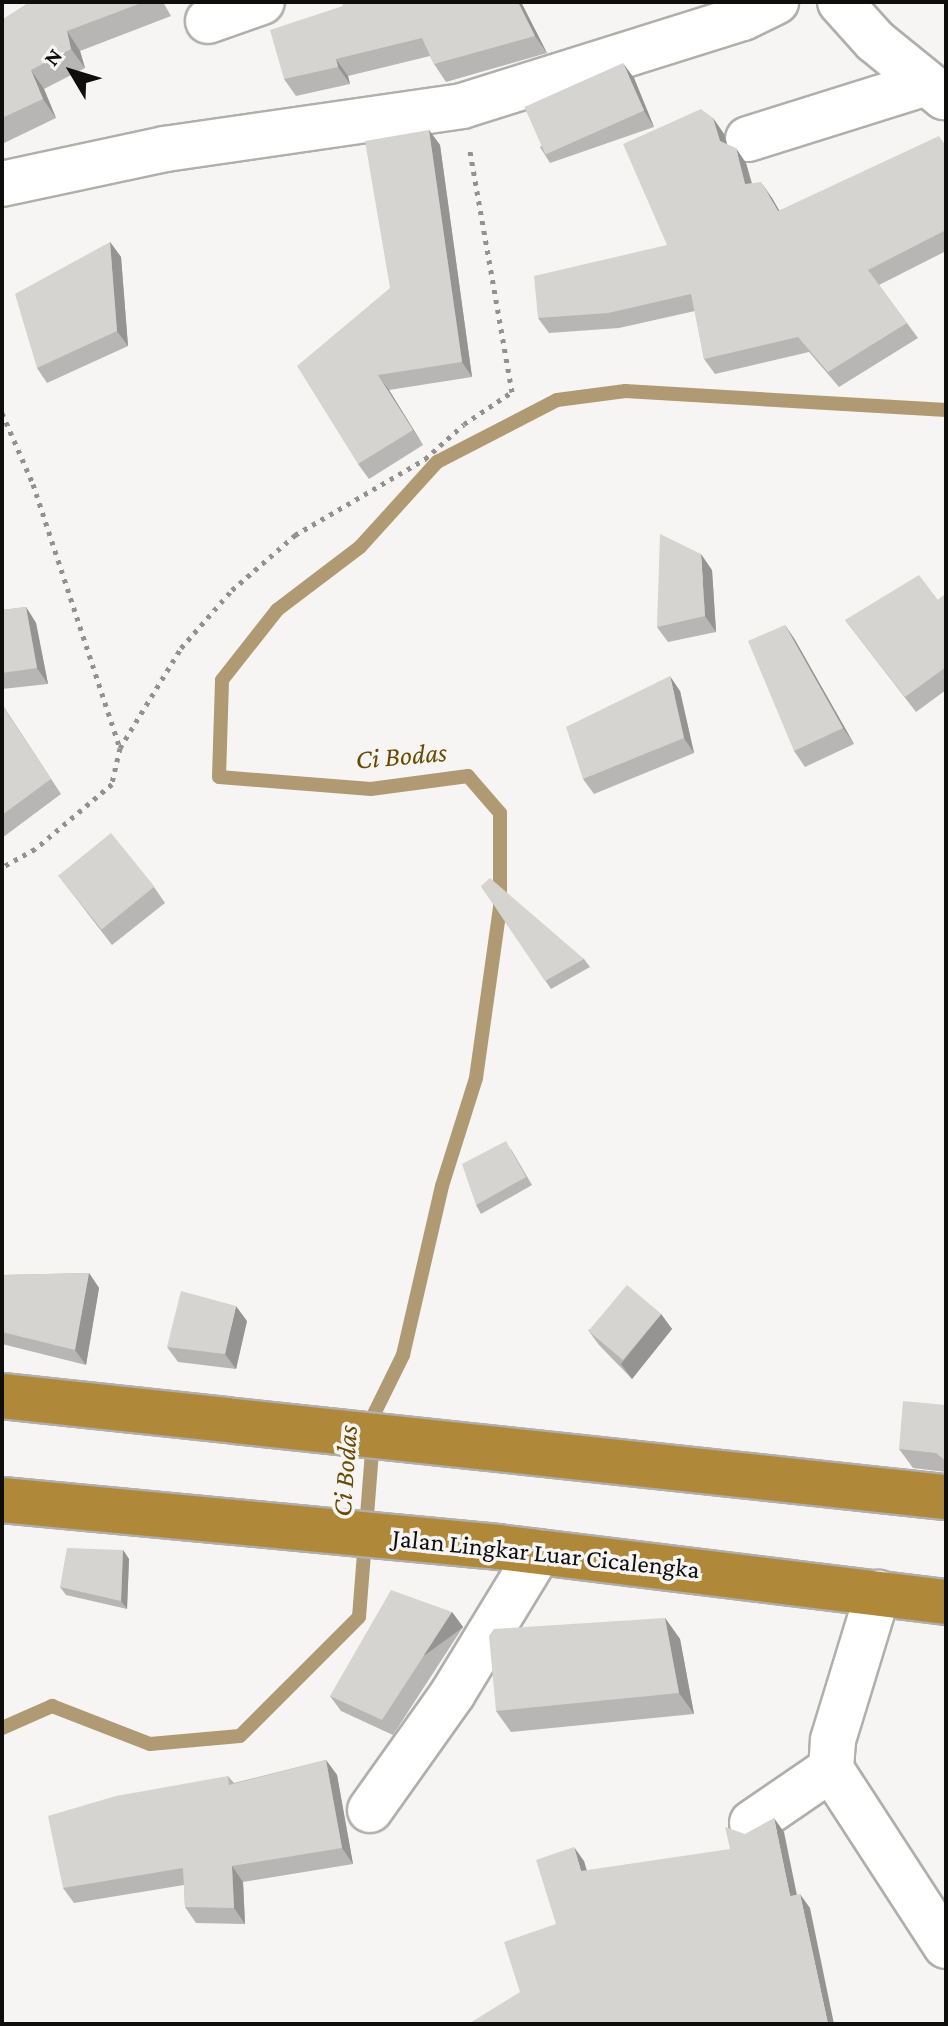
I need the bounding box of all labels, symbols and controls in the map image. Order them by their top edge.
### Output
north arrow [32,32,112,112]
text: N [38,43,67,71]
water label: Ci Bodas [354,735,448,777]
water label: Ci Bodas [325,1424,365,1518]
street label: Jalan Lingkar Luar Cicalengka [391,1522,701,1586]

